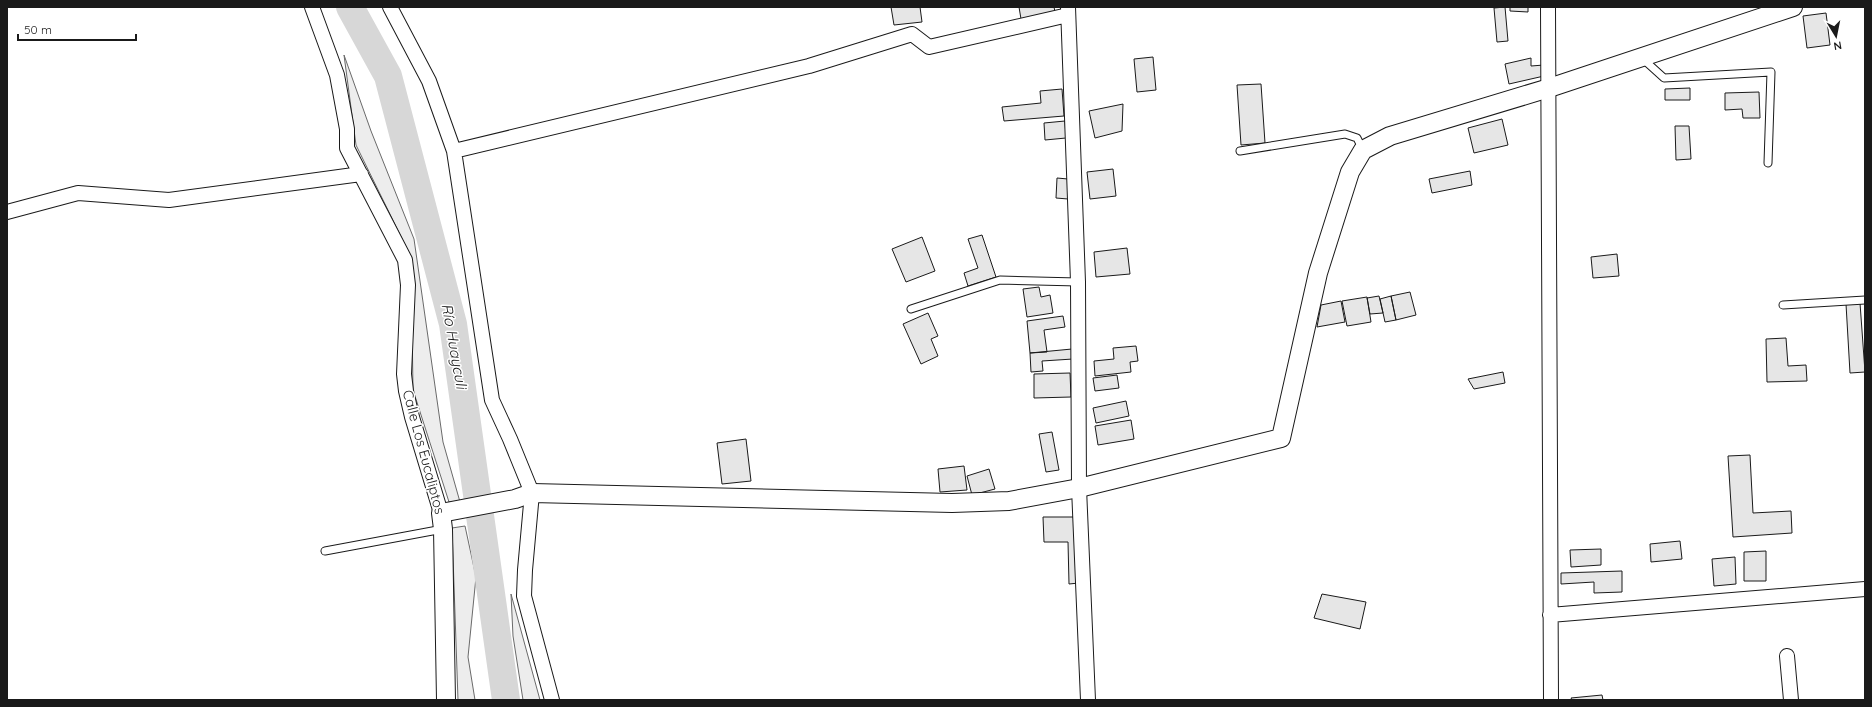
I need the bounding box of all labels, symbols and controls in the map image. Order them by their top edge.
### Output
scale bar [18,16,136,42]
north arrow [1816,16,1856,56]
text: 50 m [24,22,52,37]
text: N [1833,38,1843,53]
water label: Río Huayculi [438,302,472,392]
street label: Calle Los Eucaliptos [399,388,449,516]

